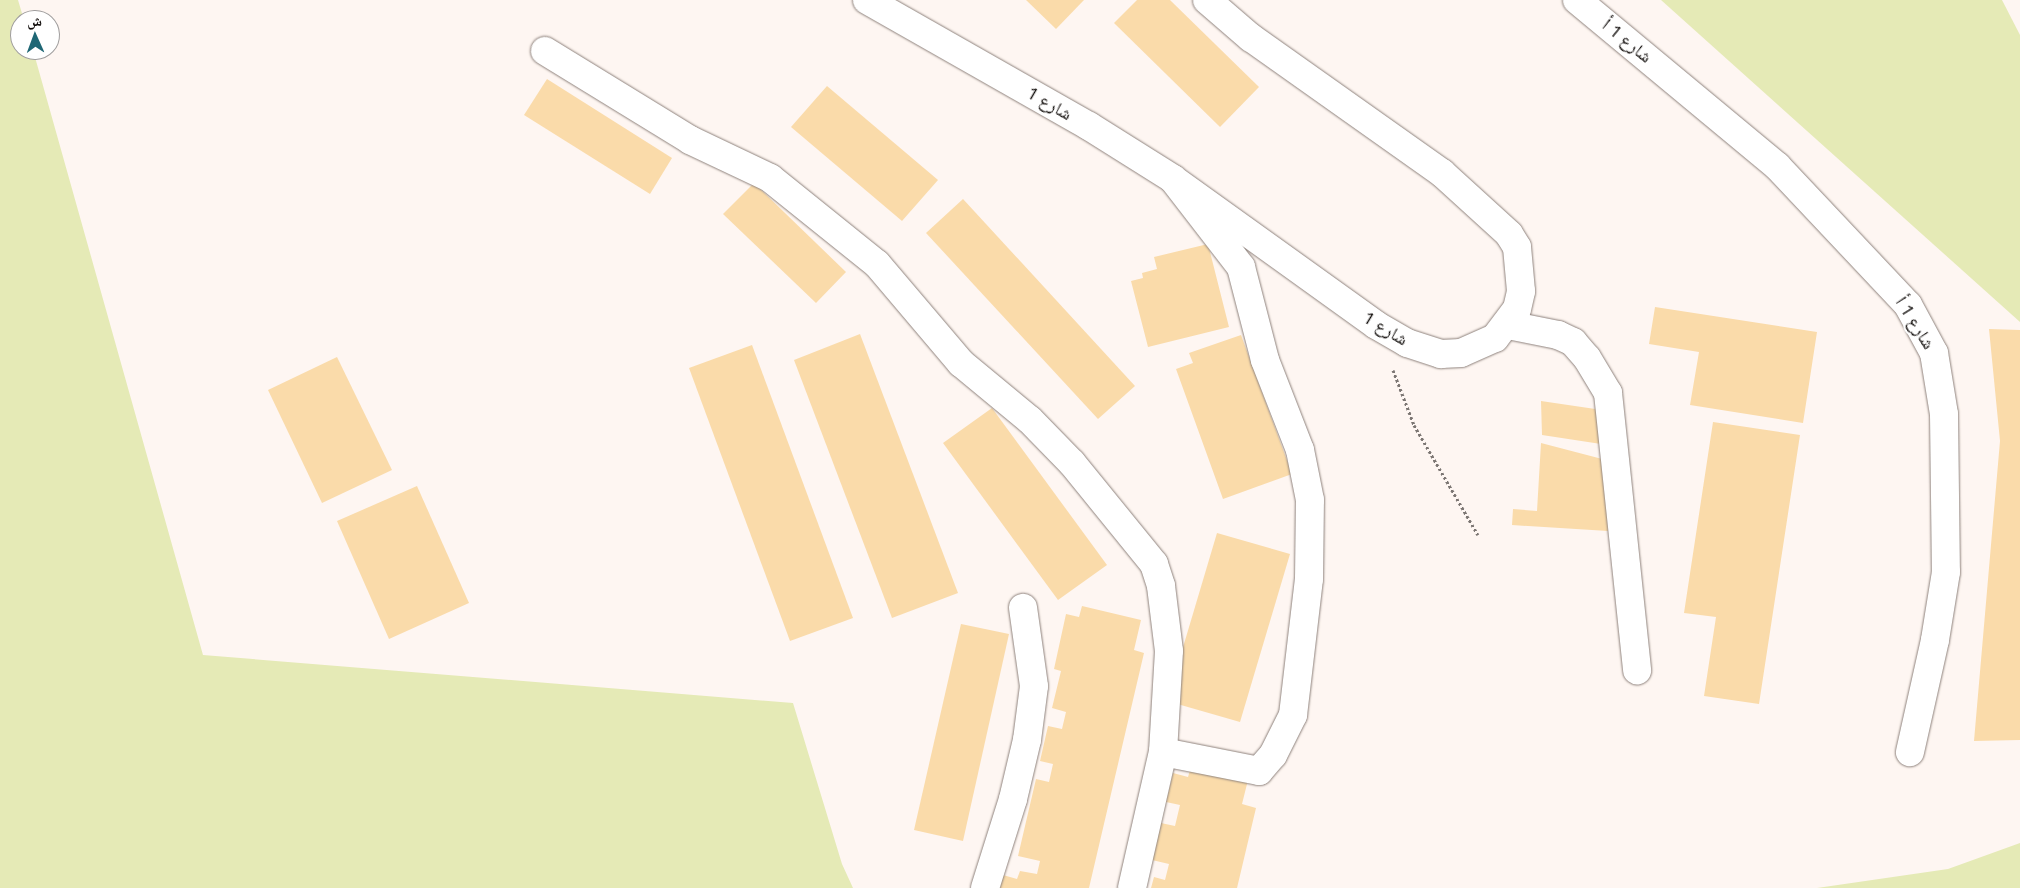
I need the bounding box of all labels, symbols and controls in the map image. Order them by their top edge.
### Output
north arrow [10,10,60,60]
text: ش [27,13,42,29]
street label: شارع 1 أ [1598,14,1656,68]
street label: شارع 1 [1024,83,1076,125]
street label: شارع 1 أ [1891,293,1939,353]
street label: شارع 1 [1360,308,1412,350]

